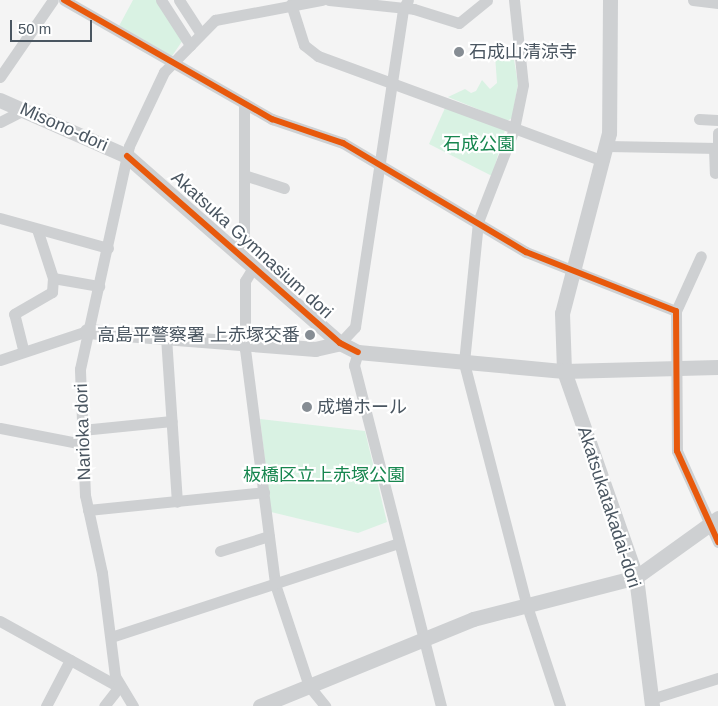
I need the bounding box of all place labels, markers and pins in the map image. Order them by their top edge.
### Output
place label: 石成山清涼寺 [469,41,577,63]
marker: 石成山清涼寺 [453,46,465,58]
place label: 高島平警察署 上赤塚交番 [97,324,300,346]
marker: 高島平警察署 上赤塚交番 [304,329,316,341]
place label: 成増ホール [317,396,407,418]
marker: 成増ホール [301,401,313,413]

